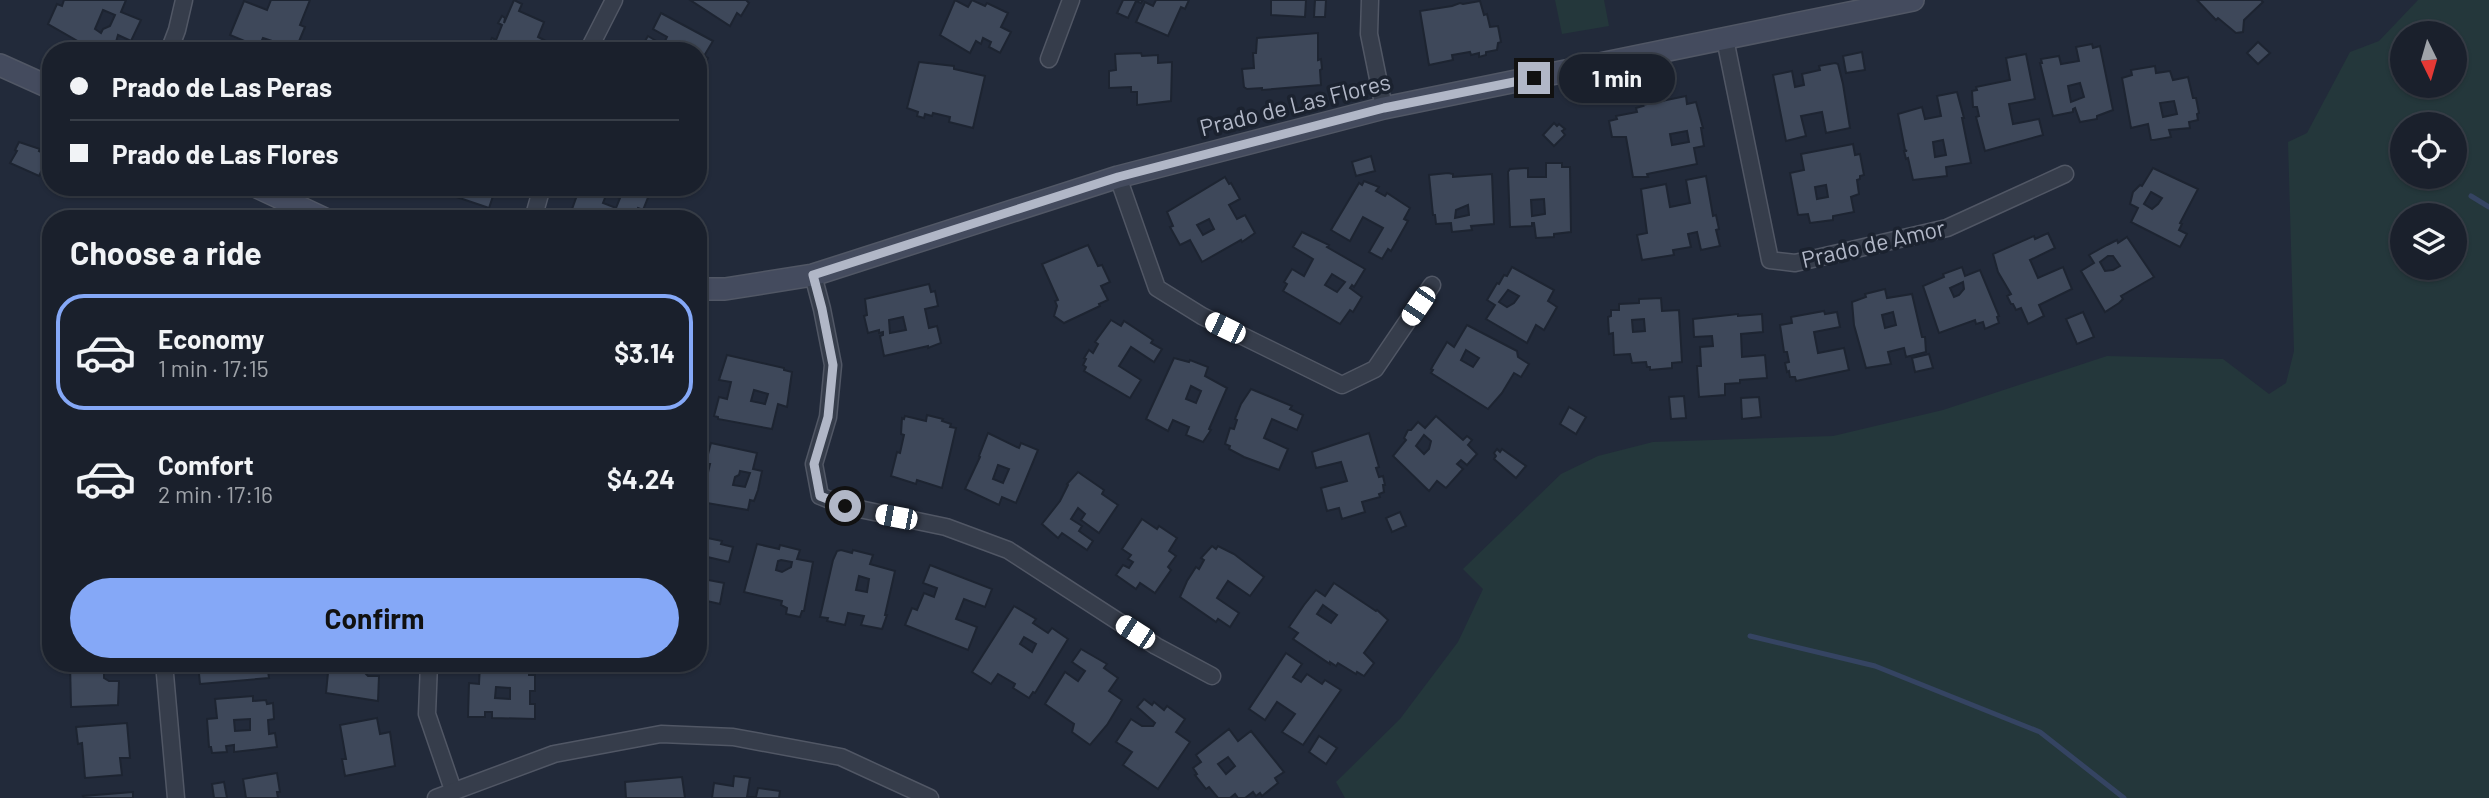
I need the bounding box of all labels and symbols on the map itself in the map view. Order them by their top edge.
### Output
north arrow [2390,21,2468,98]
callout: 1 min [1558,54,1674,102]
route end [1518,62,1550,94]
street label: Prado de Las Flores [1197,67,1393,141]
street label: Prado de Amor [1798,213,1948,273]
car [1398,283,1439,329]
car [1202,309,1249,347]
route start [829,490,861,522]
car [874,503,919,531]
car [1112,612,1159,652]

